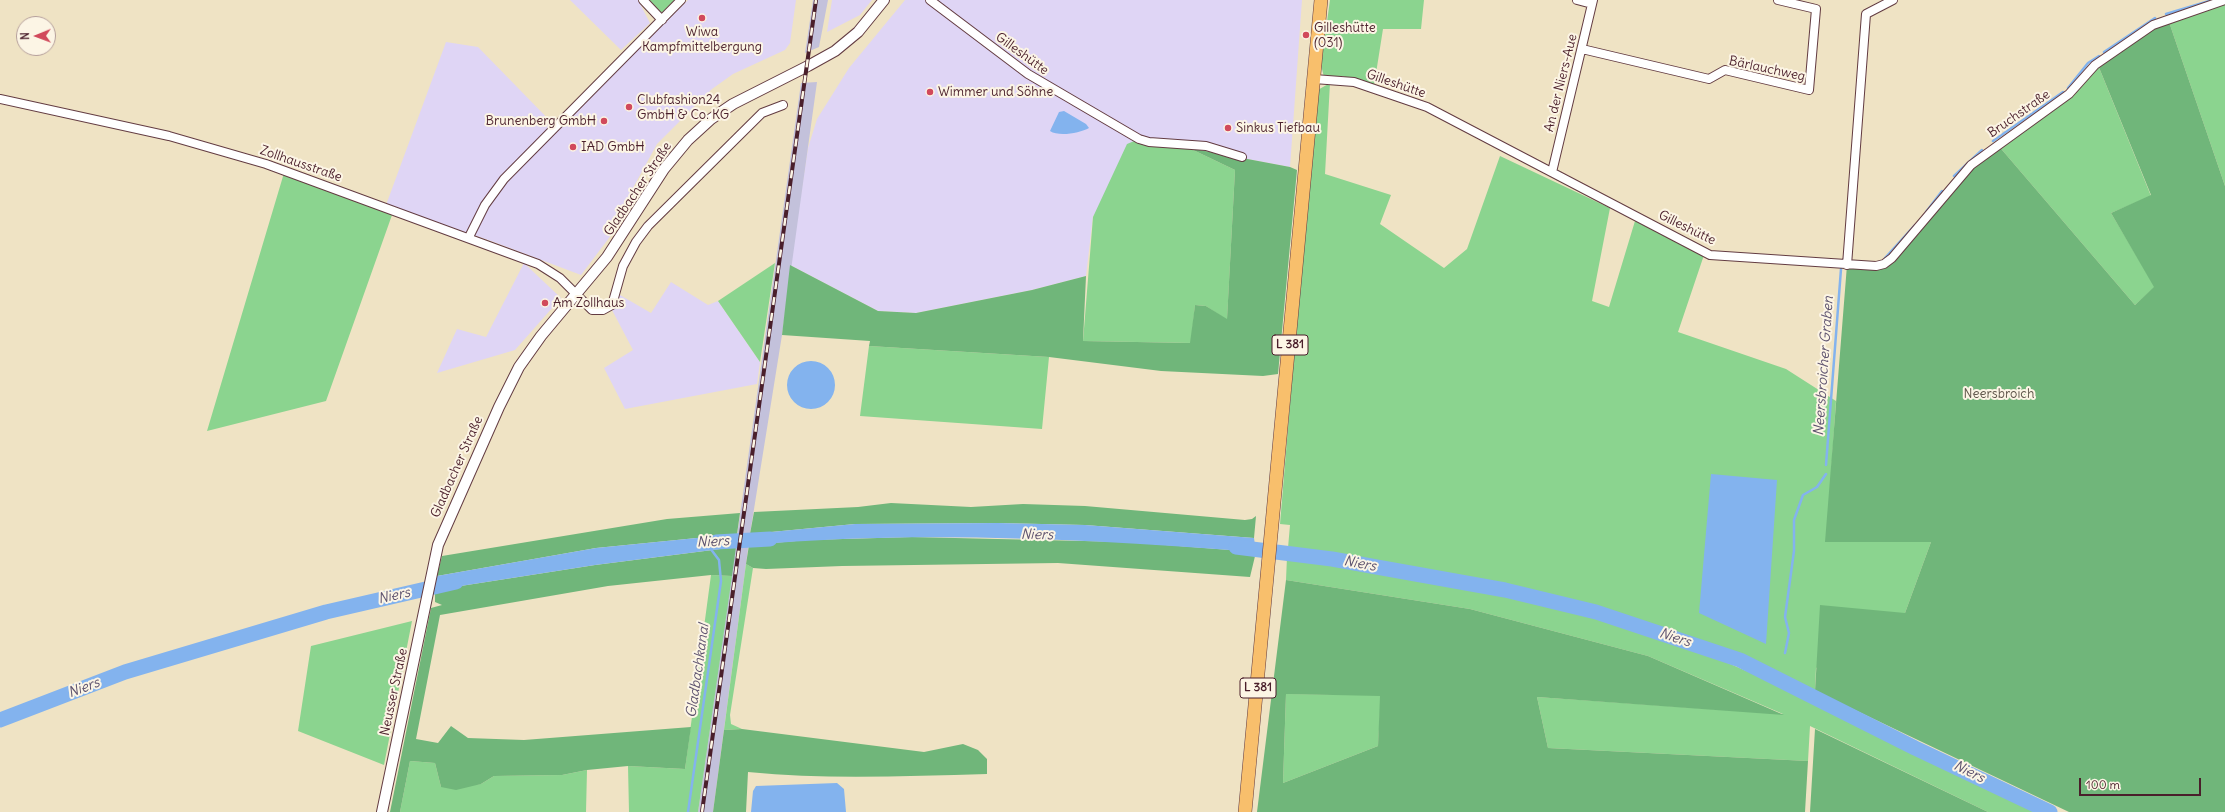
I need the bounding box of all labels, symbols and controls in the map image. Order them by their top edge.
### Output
marker: Wiwa Kampfmittelbergung [697,13,707,23]
north arrow [16,16,56,56]
place label: Gilleshütte (031) [1314,20,1376,51]
place label: Wiwa Kampfmittelbergung [642,24,762,55]
street label: Gilleshütte [992,30,1052,78]
marker: Gilleshütte (031) [1301,30,1311,40]
text: N [18,32,32,40]
street label: An der Niers-Aue [1541,32,1581,134]
street label: Bärlauchweg [1727,53,1807,85]
street label: Gilleshütte [1364,67,1428,101]
place label: Wimmer und Söhne [938,84,1053,100]
marker: Wimmer und Söhne [925,87,935,97]
street label: Bruchstraße [1985,87,2053,141]
place label: Clubfashion24 GmbH & Co. KG [637,92,729,123]
marker: Clubfashion24 GmbH & Co. KG [624,102,634,112]
place label: Brunenberg GmbH [486,113,596,129]
marker: Brunenberg GmbH [599,116,609,126]
place label: Sinkus Tiefbau [1236,120,1320,136]
marker: Sinkus Tiefbau [1223,123,1233,133]
place label: IAD GmbH [581,139,645,155]
street label: Gladbacher Straße [601,139,675,239]
marker: IAD GmbH [568,142,578,152]
street label: Zollhausstraße [258,143,344,185]
street label: Gilleshütte [1656,207,1718,249]
place label: Am Zollhaus [553,295,624,311]
water label: Neersbroicher Graben [1811,296,1837,436]
marker: Am Zollhaus [540,298,550,308]
road number: L 381 [1272,335,1308,355]
park label: Neersbroich [1964,386,2034,402]
street label: Gladbacher Straße [428,414,486,520]
water label: Niers [1021,526,1053,544]
water label: Niers [696,533,730,551]
water label: Niers [1343,553,1377,575]
water label: Niers [376,584,412,608]
water label: Gladbachkanal [683,623,713,719]
water label: Niers [1657,625,1693,651]
street label: Neusser Straße [377,647,411,737]
water label: Niers [66,674,102,702]
road number: L 381 [1240,678,1276,698]
water label: Niers [1951,757,1987,787]
scale bar [2081,770,2203,796]
text: 100 m [2086,777,2120,792]

